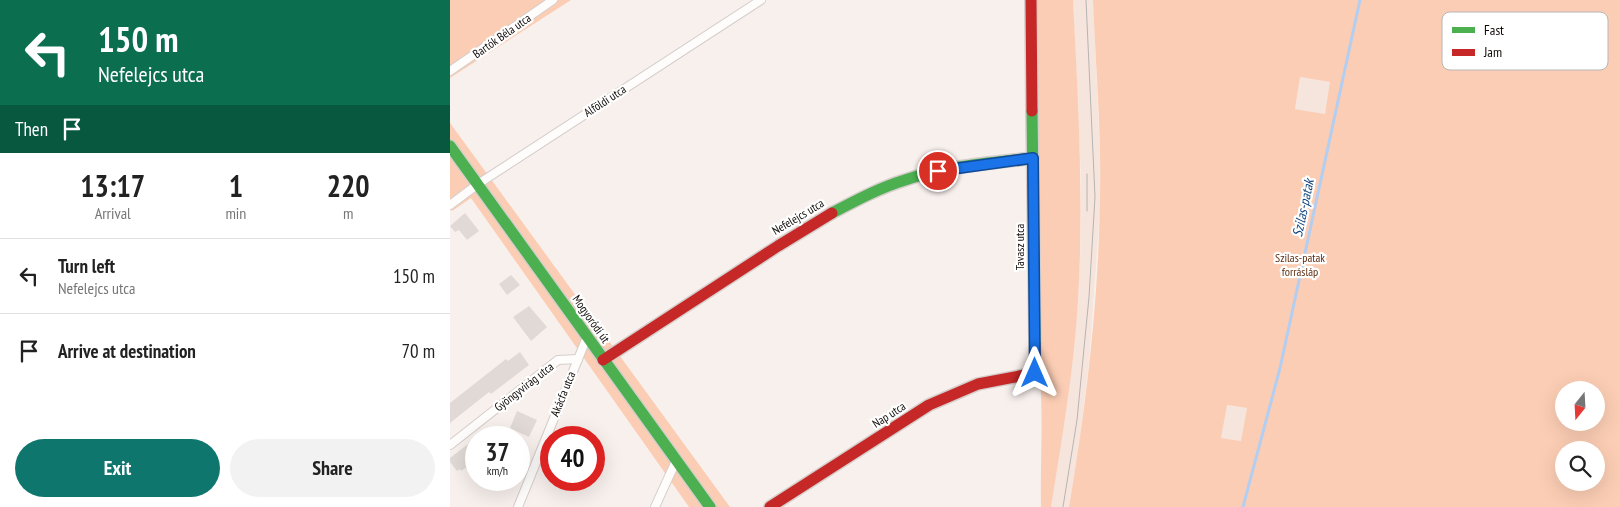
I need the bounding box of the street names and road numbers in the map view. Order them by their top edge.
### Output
street label: Bartók Béla utca [470,10,534,61]
street label: Alföldi utca [581,81,629,120]
street label: Nefelejcs utca [769,195,827,238]
street label: Tavasz utca [1012,223,1027,270]
street label: Mogyoródi út [569,292,614,346]
street label: Gyöngyvirág utca [491,359,557,414]
street label: Akácfa utca [547,369,578,419]
street label: Nap utca [869,398,908,431]

